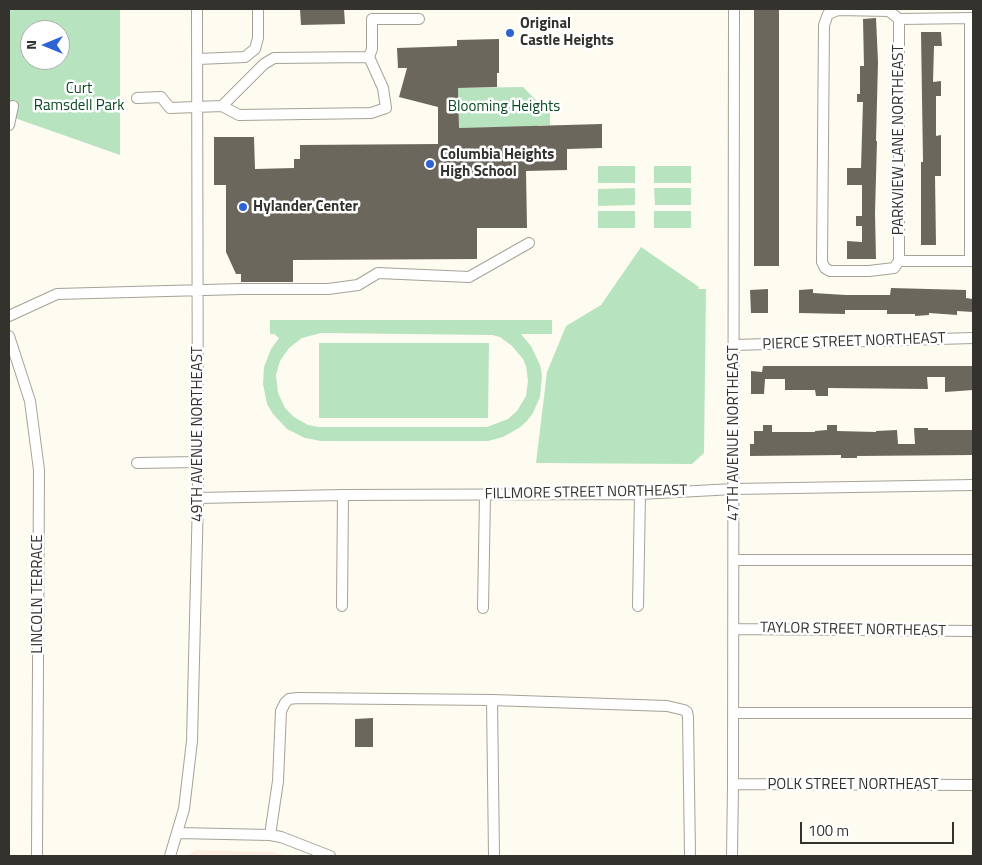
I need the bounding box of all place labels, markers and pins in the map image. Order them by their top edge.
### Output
place label: Original Castle Heights [520,15,614,50]
marker: Original Castle Heights [504,27,516,39]
place label: Columbia Heights High School [440,146,554,181]
marker: Columbia Heights High School [424,158,436,170]
place label: Hylander Center [253,198,358,216]
marker: Hylander Center [237,201,249,213]

